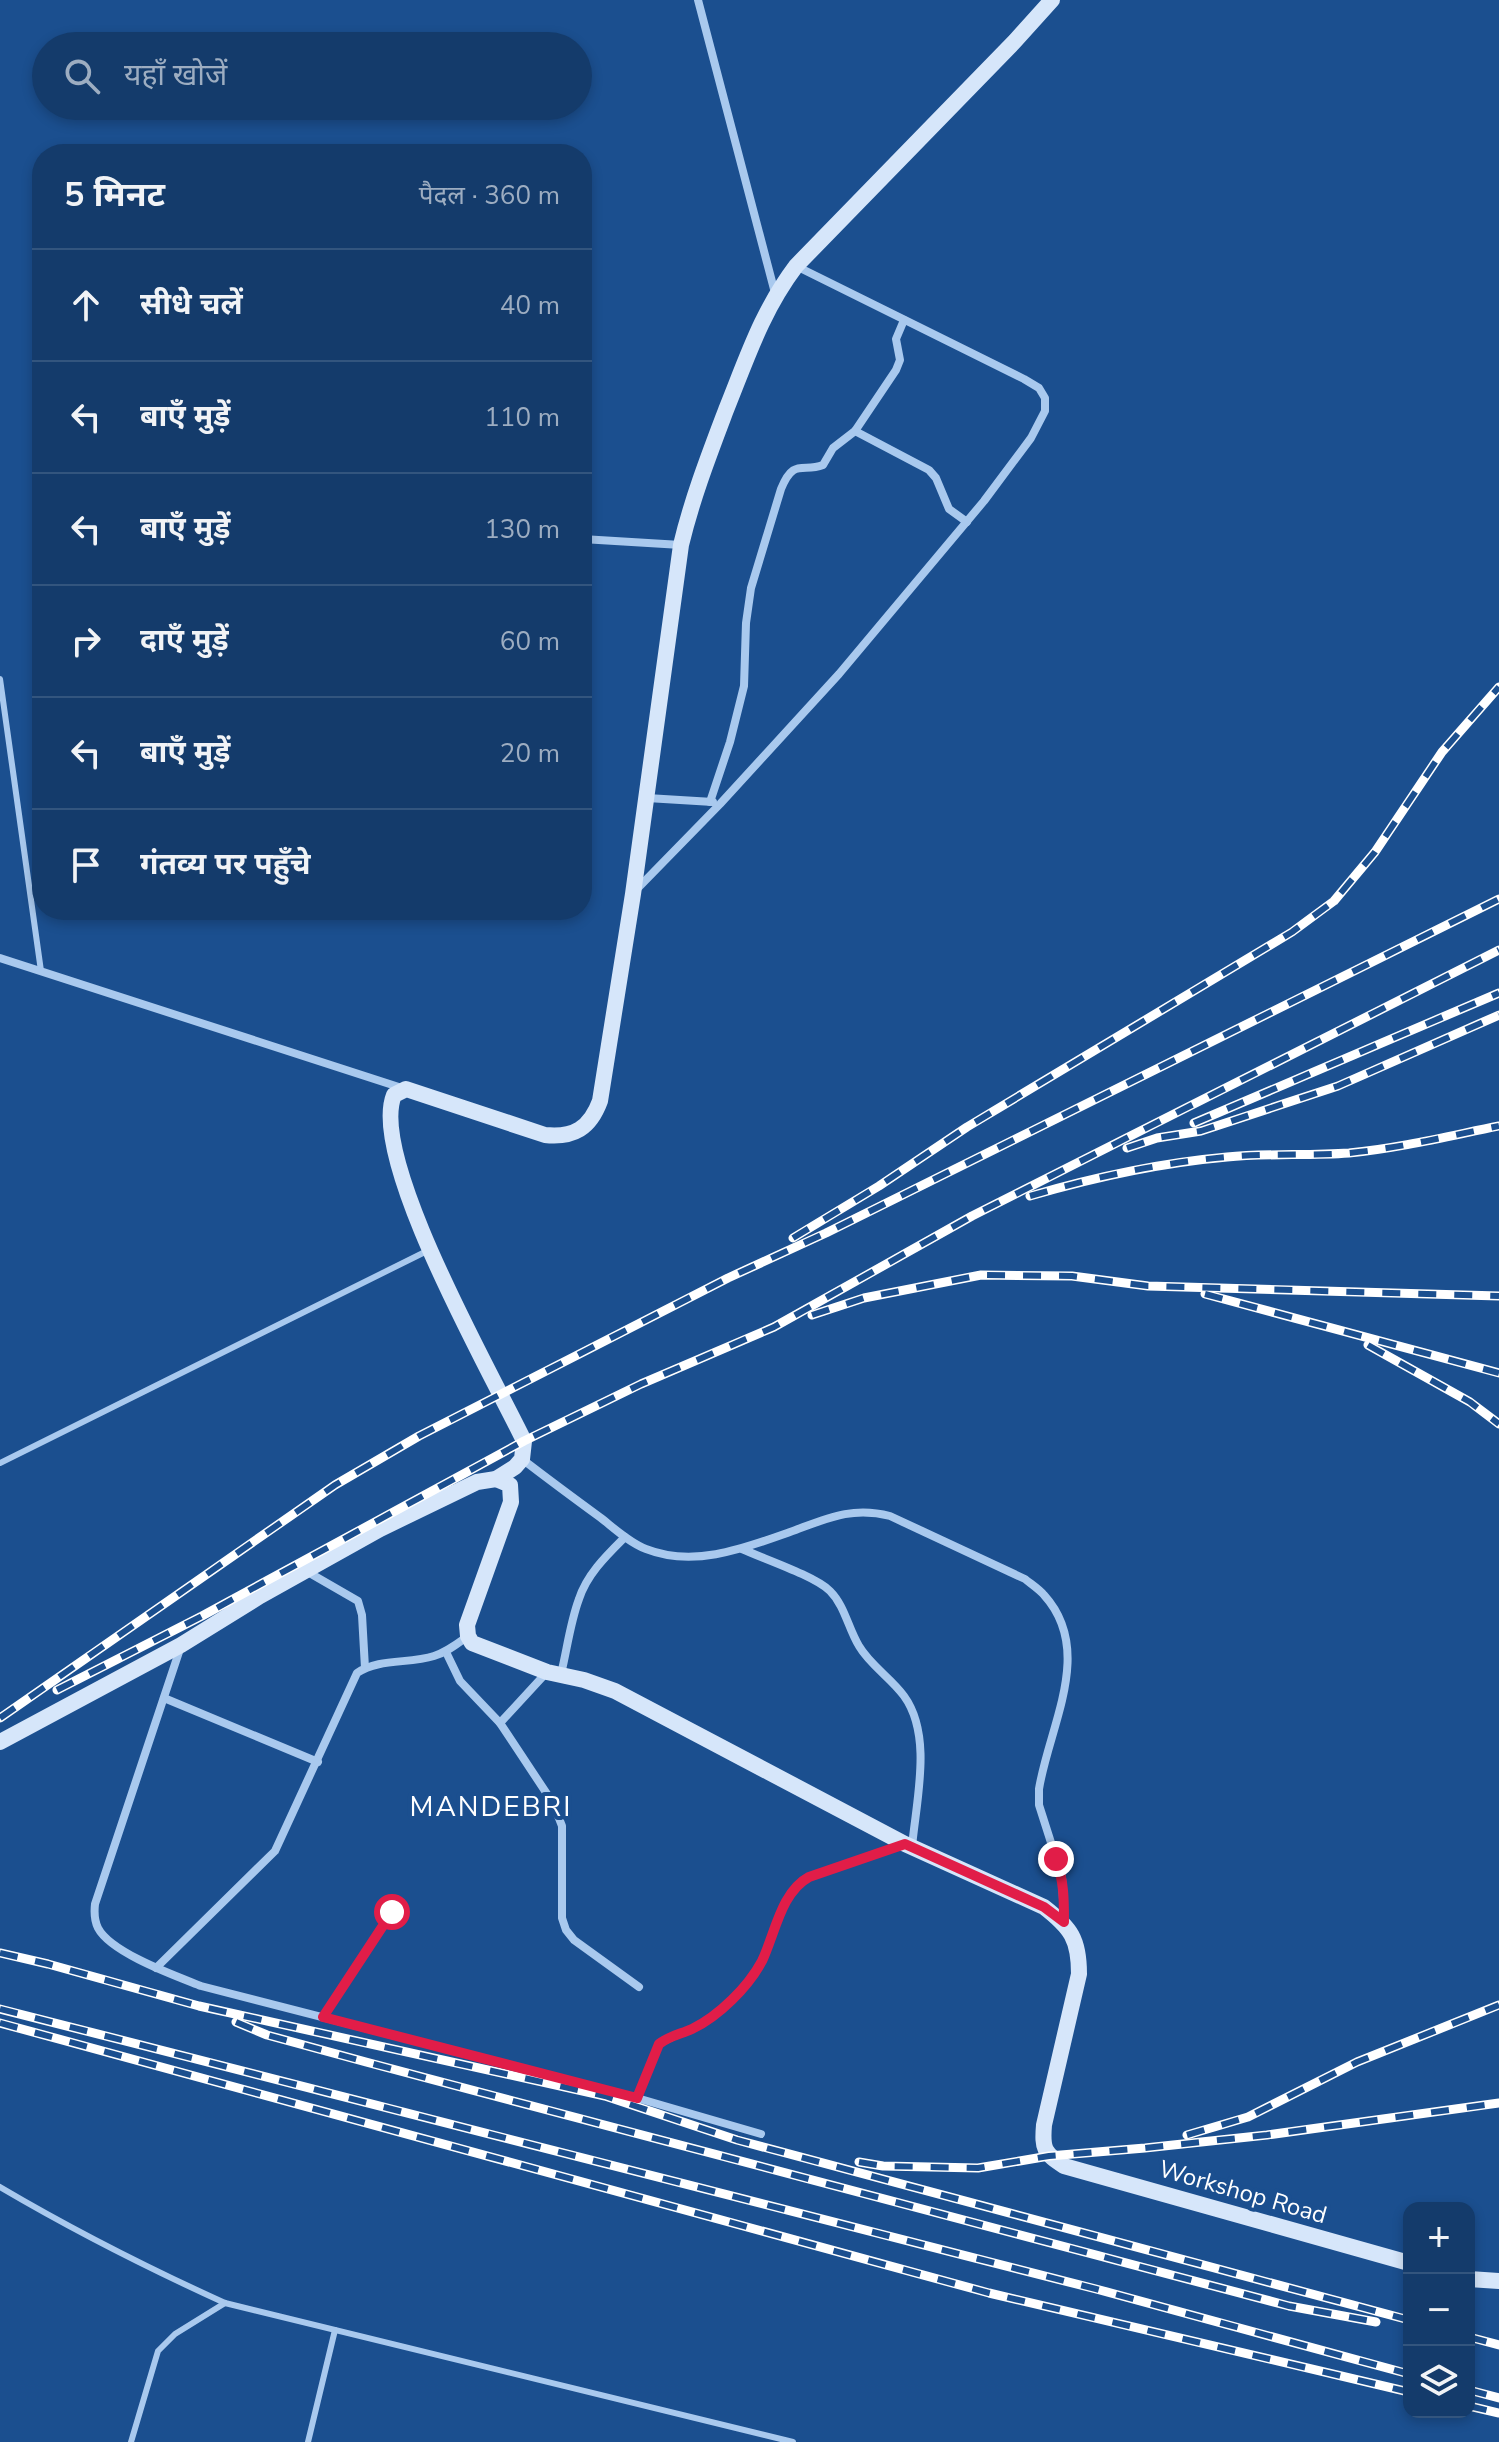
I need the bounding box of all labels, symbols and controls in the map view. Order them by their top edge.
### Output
search box [32,32,592,120]
icon: search [60,54,104,98]
text: यहाँ खोजें [124,55,227,96]
text: 5 मिनट [64,172,165,218]
text: पैदल · 360 m [419,178,560,213]
icon: ahead [64,283,108,327]
text: सीधे चलें [140,284,243,325]
text: 40 m [500,288,560,323]
icon: left [64,395,108,439]
text: बाएँ मुड़ें [140,396,230,437]
text: 110 m [484,400,560,435]
icon: left [64,507,108,551]
text: बाएँ मुड़ें [140,508,230,549]
text: 130 m [484,512,560,547]
icon: right [64,619,108,663]
text: दाएँ मुड़ें [140,620,229,661]
text: 60 m [500,624,560,659]
icon: left [64,731,108,775]
text: बाएँ मुड़ें [140,732,230,773]
text: 20 m [500,736,560,771]
icon: arrive [64,843,108,887]
text: गंतव्य पर पहुँचे [140,844,310,885]
district label: MANDEBRI [409,1788,573,1826]
route end [1038,1841,1074,1877]
route start [374,1894,410,1930]
street label: Workshop Road [1155,2153,1331,2231]
map controls [1403,2202,1475,2418]
button: + [1403,2202,1475,2274]
button: − [1403,2274,1475,2346]
button: layers [1403,2346,1475,2418]

